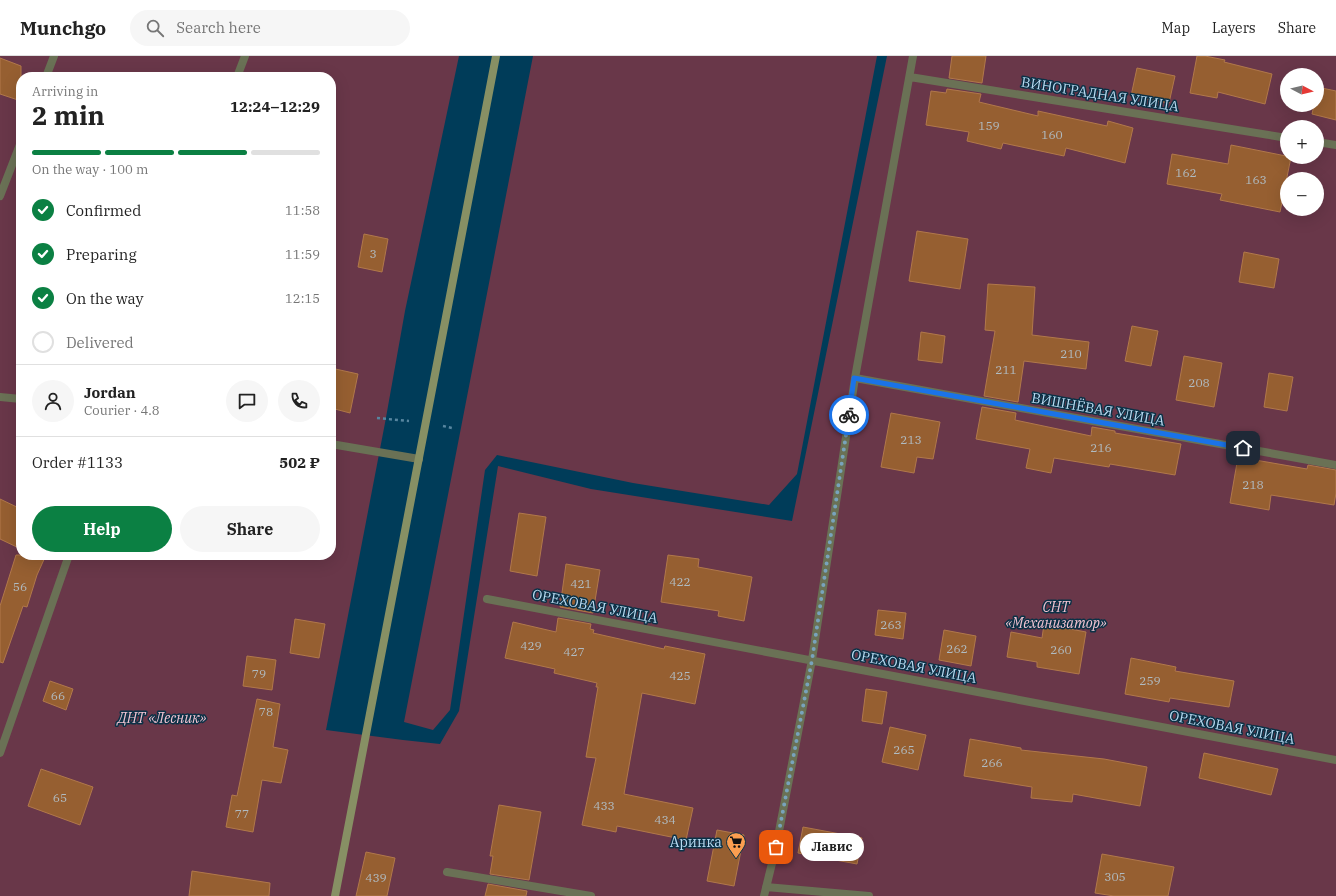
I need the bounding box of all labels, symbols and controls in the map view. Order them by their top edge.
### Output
search box [130,10,410,46]
text: Munchgo [20,16,106,40]
icon: search [144,17,166,39]
text: Search here [176,18,261,37]
text: Map [1162,19,1190,37]
text: Layers [1212,19,1256,37]
text: Share [1278,19,1316,37]
north arrow [1280,68,1324,112]
map controls [1280,68,1324,216]
street label: ВИНОГРАДНАЯ УЛИЦА [1020,73,1181,115]
text: Arriving in [32,83,98,100]
text: 12:24–12:29 [230,97,320,116]
text: 2 min [32,98,105,132]
house number: 159 [978,118,1000,133]
button: + [1280,120,1324,164]
house number: 160 [1041,127,1063,142]
text: On the way · 100 m [32,161,148,178]
house number: 162 [1175,165,1197,180]
house number: 163 [1245,172,1267,187]
button: − [1280,172,1324,216]
icon: check [32,199,54,221]
text: Confirmed [66,201,141,220]
text: 11:58 [285,202,320,219]
icon: check [32,243,54,265]
text: Preparing [66,245,137,264]
text: 11:59 [285,246,320,263]
house number: 3 [369,246,377,261]
icon: check [32,287,54,309]
text: On the way [66,289,144,308]
text: 12:15 [285,290,320,307]
text: Delivered [66,333,134,352]
house number: 210 [1060,346,1082,361]
house number: 211 [995,362,1017,377]
house number: 208 [1188,375,1210,390]
button: person [32,380,74,422]
button: chat [226,380,268,422]
button: phone [278,380,320,422]
text: Jordan [84,383,136,402]
street label: ВИШНЁВАЯ УЛИЦА [1030,388,1166,430]
courier [829,395,869,435]
text: Courier · 4.8 [84,402,160,419]
icon: bike [838,404,860,426]
pin [1226,431,1260,465]
house number: 213 [900,432,922,447]
icon: home [1232,437,1254,459]
house number: 216 [1090,440,1112,455]
text: Order #1133 [32,453,123,472]
text: 502 ₽ [279,453,320,472]
house number: 218 [1242,477,1264,492]
button: Help [32,506,172,552]
button: Share [180,506,320,552]
house number: 422 [669,574,691,589]
house number: 421 [570,576,592,591]
house number: 56 [13,579,27,594]
street label: ОРЕХОВАЯ УЛИЦА [531,585,660,627]
park label: СНТ «Механизатор» [1005,598,1107,632]
house number: 263 [880,617,902,632]
house number: 429 [520,638,542,653]
house number: 262 [946,641,968,656]
house number: 260 [1050,642,1072,657]
house number: 427 [563,644,585,659]
street label: ОРЕХОВАЯ УЛИЦА [850,645,979,687]
house number: 79 [252,666,266,681]
house number: 425 [669,668,691,683]
house number: 259 [1139,673,1161,688]
house number: 66 [51,688,65,703]
house number: 78 [259,704,273,719]
street label: ОРЕХОВАЯ УЛИЦА [1168,706,1297,748]
park label: ДНТ «Лесник» [115,709,207,727]
house number: 265 [893,742,915,757]
house number: 266 [981,755,1003,770]
house number: 65 [53,790,67,805]
house number: 433 [593,798,615,813]
house number: 77 [235,806,249,821]
house number: 434 [654,812,676,827]
pin [759,830,793,864]
supermarket icon: Аринка [725,831,747,859]
place label: Аринка [670,833,722,851]
callout: Лавис [800,833,864,861]
icon: bag [765,836,787,858]
text: Лавис [811,838,853,855]
house number: 305 [1104,869,1126,884]
house number: 439 [365,870,387,885]

